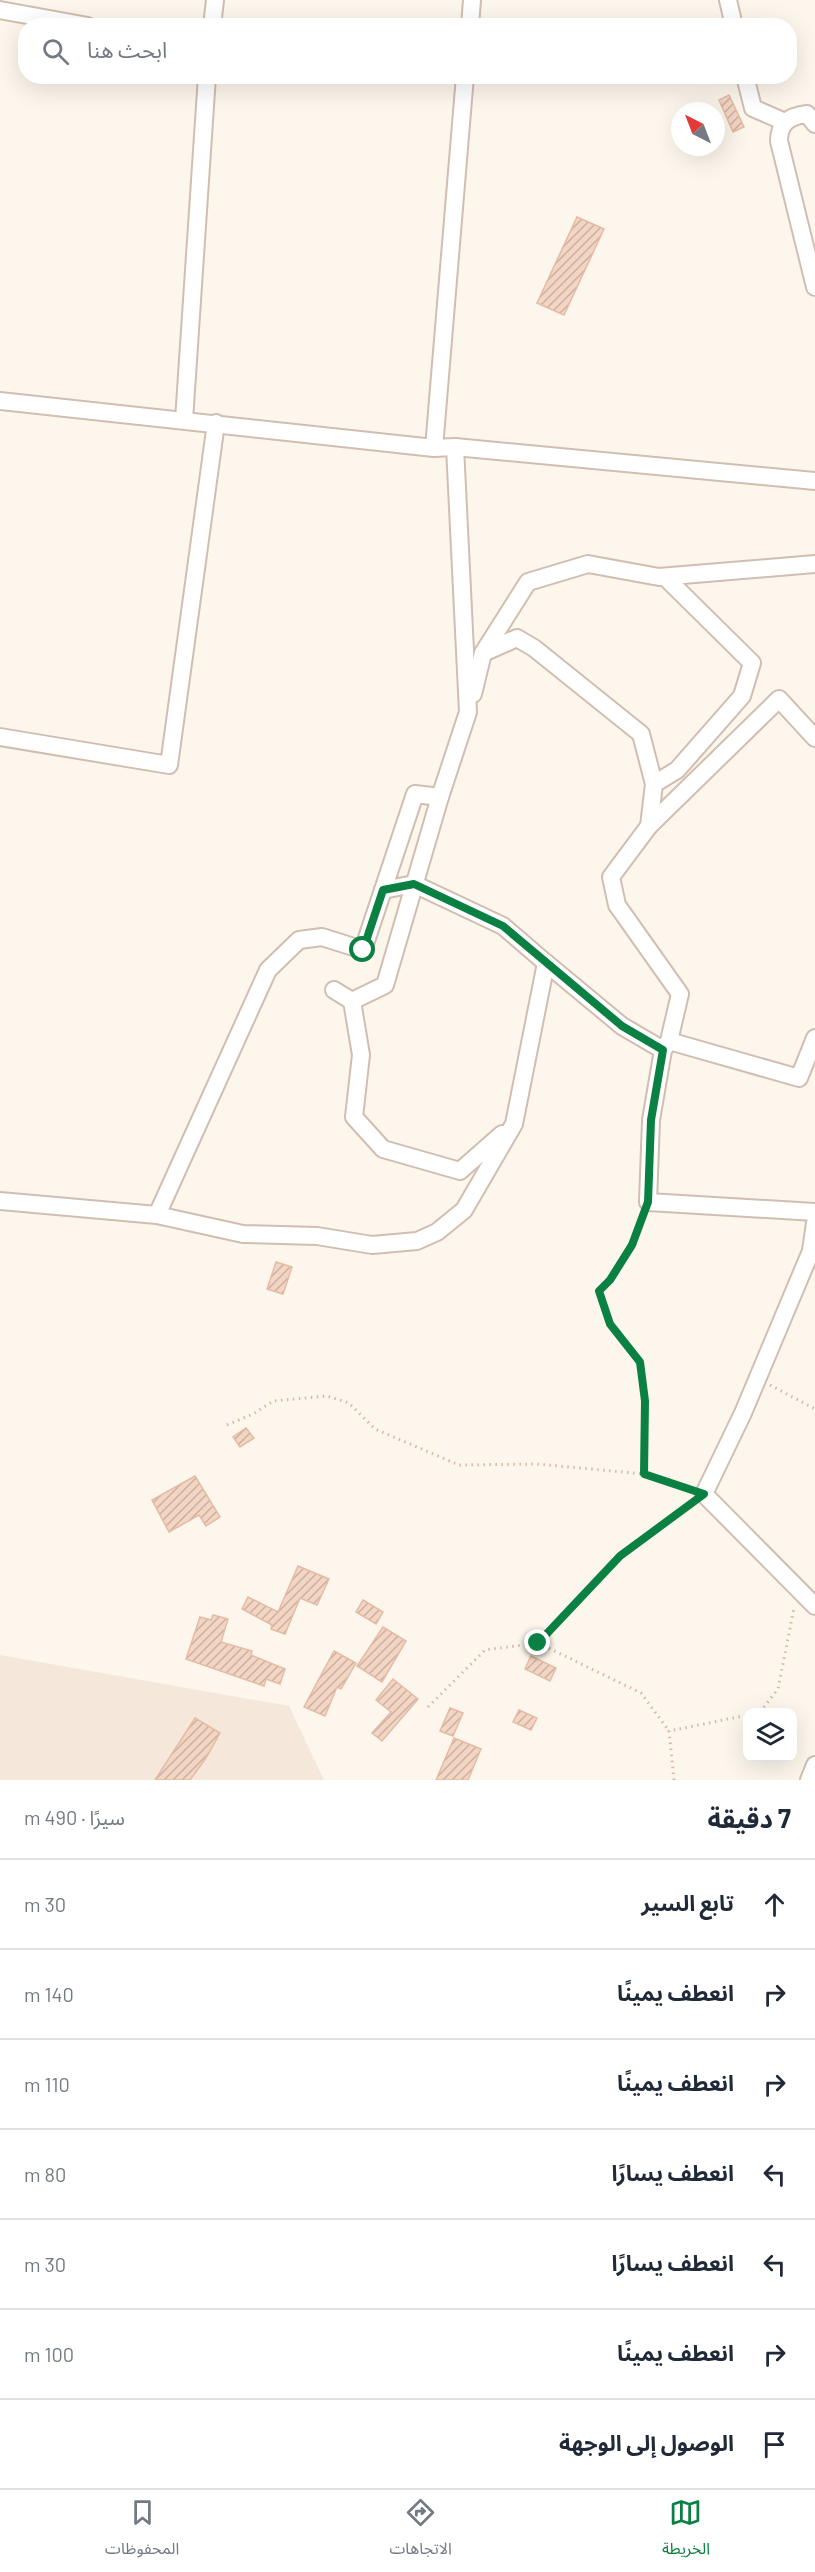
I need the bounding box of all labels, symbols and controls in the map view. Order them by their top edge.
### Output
search box [18,18,797,84]
icon: search [39,35,72,68]
text: ابحث هنا [87,36,167,62]
north arrow [671,102,725,156]
route start [349,936,375,962]
route end [524,1629,550,1655]
map controls [743,1708,797,1762]
button: layers [743,1708,797,1762]
text: 7 دقيقة [707,1802,791,1833]
text: سيرًا · 490 m [24,1805,125,1829]
icon: ahead [758,1888,791,1921]
text: تابع السير [641,1889,734,1915]
text: 30 m [24,1892,66,1916]
icon: right [758,1978,791,2011]
text: انعطف يمينًا [617,1979,734,2005]
text: 140 m [24,1982,74,2006]
icon: right [758,2068,791,2101]
text: انعطف يمينًا [617,2069,734,2095]
text: 110 m [24,2072,70,2096]
icon: left [758,2158,791,2191]
text: انعطف يسارًا [611,2159,734,2185]
text: 80 m [24,2162,66,2186]
icon: left [758,2248,791,2281]
text: انعطف يسارًا [611,2249,734,2275]
text: 30 m [24,2252,66,2276]
icon: right [758,2338,791,2371]
text: انعطف يمينًا [617,2339,734,2365]
text: 100 m [24,2342,74,2366]
icon: arrive [758,2428,791,2461]
text: الوصول إلى الوجهة [559,2429,734,2455]
tab: المحفوظات [105,2496,179,2566]
tab: الاتجاهات [389,2496,452,2566]
tab: الخريطة [662,2496,710,2566]

